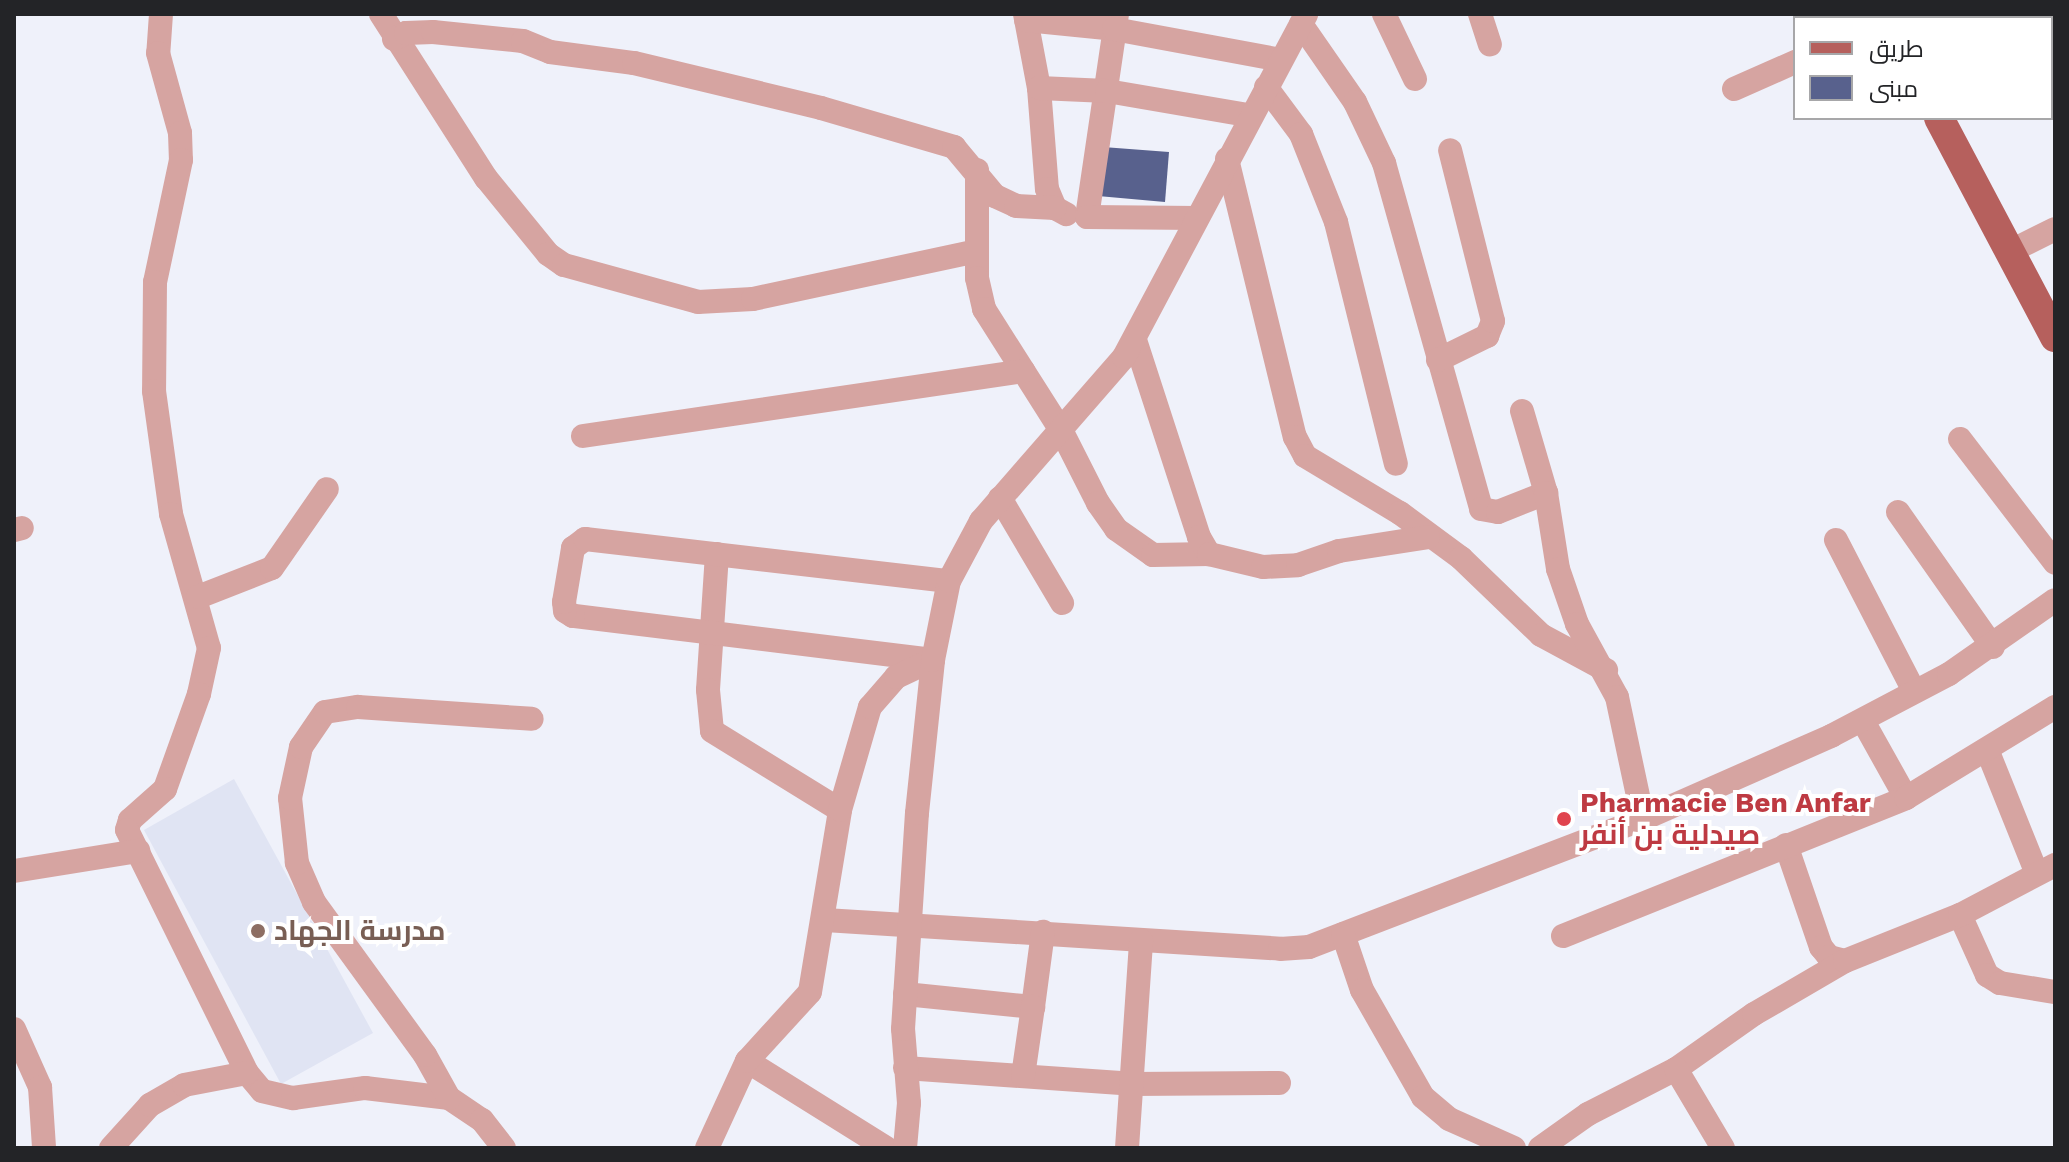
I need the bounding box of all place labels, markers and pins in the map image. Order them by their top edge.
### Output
place label: Pharmacie Ben Anfar صيدلية بن أنفر [1580,786,1872,852]
marker: Pharmacie Ben Anfar صيدلية بن أنفر [1555,810,1573,828]
place label: مدرسة الجهاد [274,914,445,948]
marker: مدرسة الجهاد [249,922,267,940]

